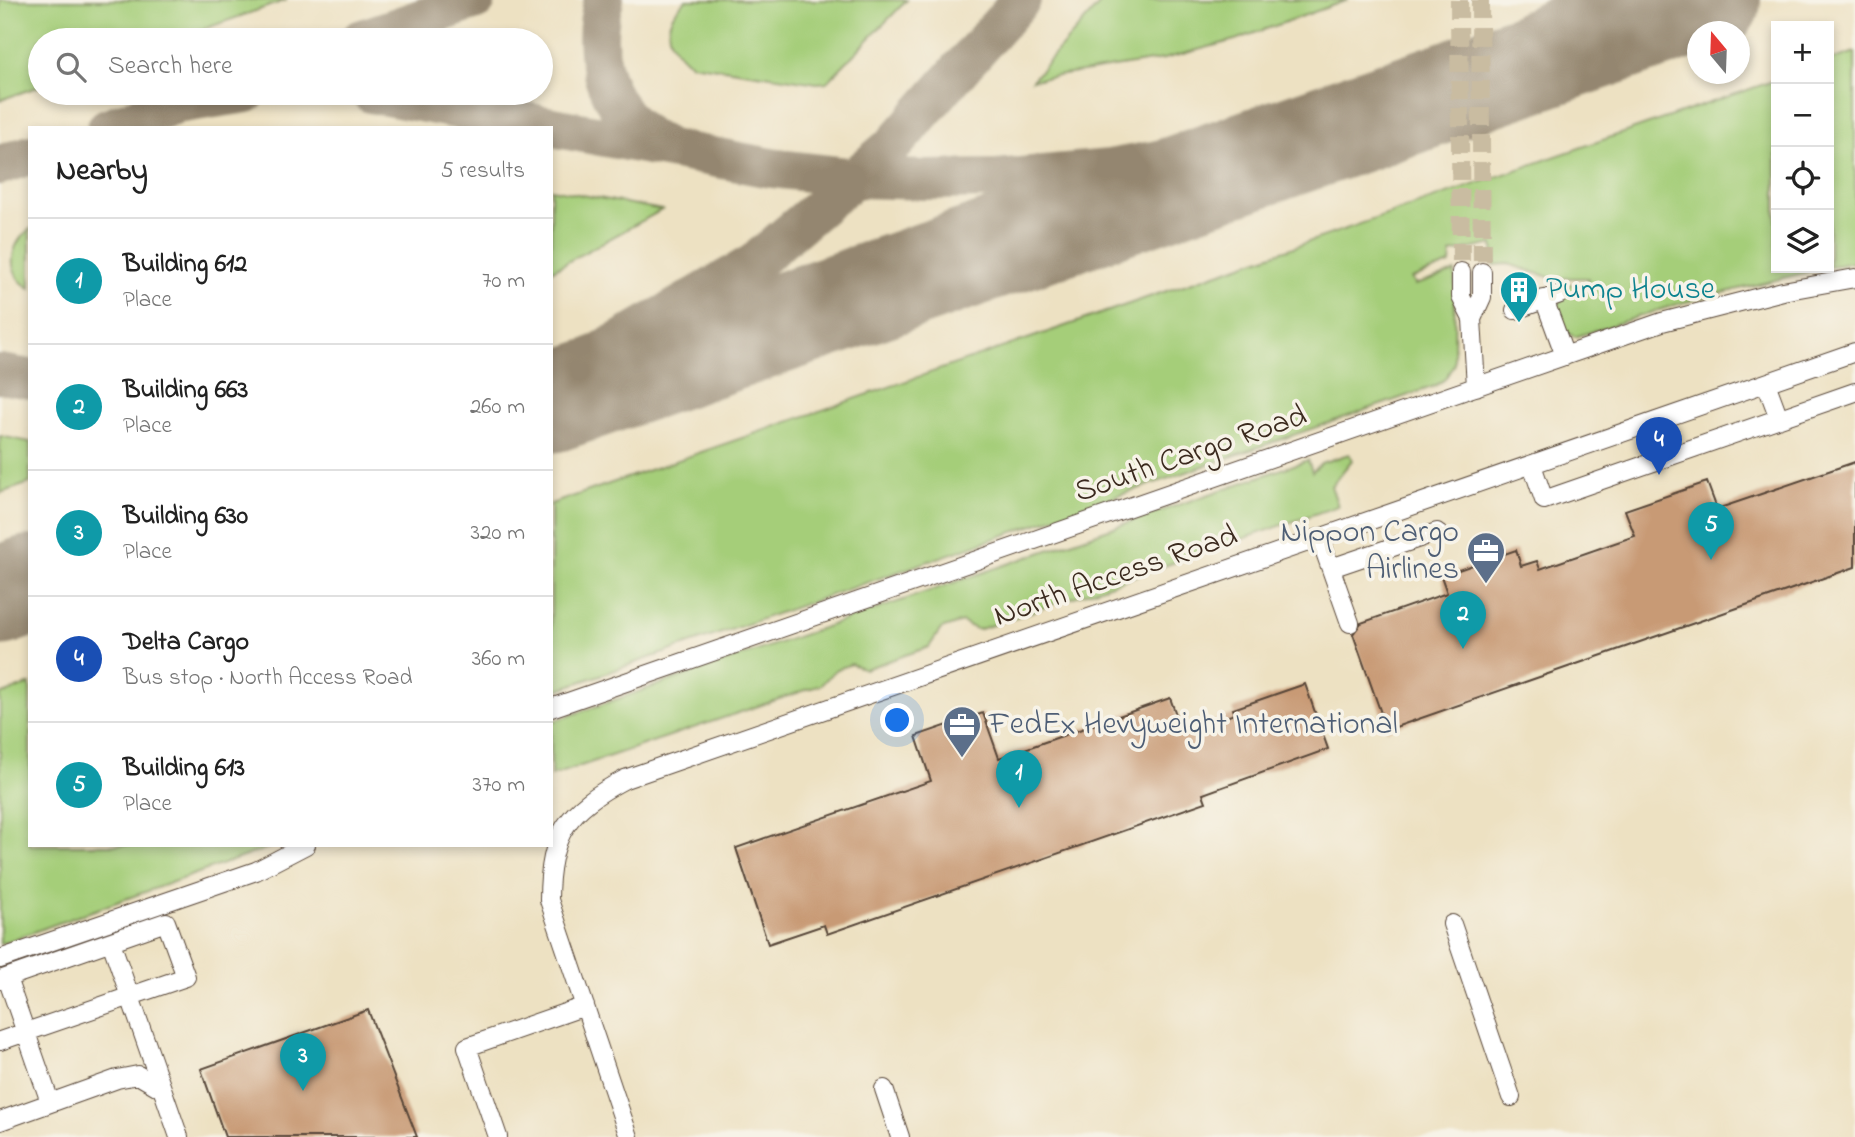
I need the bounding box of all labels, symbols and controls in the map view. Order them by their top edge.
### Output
north arrow [1687,21,1750,84]
map controls [1771,21,1834,273]
button: + [1771,21,1834,84]
search box [28,28,553,105]
icon: search [52,48,90,86]
text: Search here [108,48,233,86]
button: − [1771,84,1834,147]
button: locate [1771,147,1834,210]
text: Nearby [56,150,148,194]
text: 5 results [441,155,525,188]
button: layers [1771,210,1834,273]
text: Building 612 [123,246,247,284]
text: 1 [75,265,83,298]
text: 70 m [482,265,525,298]
place label: Pump House [1546,267,1716,314]
building icon: Pump House [1498,269,1540,324]
text: Place [123,284,172,317]
text: Building 663 [123,372,248,410]
text: 2 [73,391,85,424]
text: 260 m [470,391,525,424]
street label: South Cargo Road [1069,393,1313,517]
text: Place [123,410,172,443]
pin: 4 [1636,417,1682,475]
text: Building 630 [123,498,248,536]
pin: 5 [1688,502,1734,560]
place label: Nippon Cargo Airlines [1281,510,1459,594]
street label: North Access Road [988,513,1244,641]
text: 3 [74,517,84,550]
text: 320 m [471,517,525,550]
office icon: Nippon Cargo Airlines [1465,530,1507,585]
text: Place [123,536,172,569]
pin: 2 [1440,591,1486,649]
text: Delta Cargo [123,624,249,662]
text: 4 [74,643,84,676]
text: 360 m [472,643,525,676]
text: Bus stop · North Access Road [123,662,412,695]
place label: FedEx Hevyweight International [988,702,1398,749]
your location [880,703,914,737]
office icon: FedEx Hevyweight International [941,704,983,759]
text: Building 613 [123,750,245,788]
pin: 1 [996,750,1042,808]
text: 5 [72,769,86,802]
text: 370 m [472,769,525,802]
text: Place [123,788,172,821]
pin: 3 [280,1033,326,1091]

